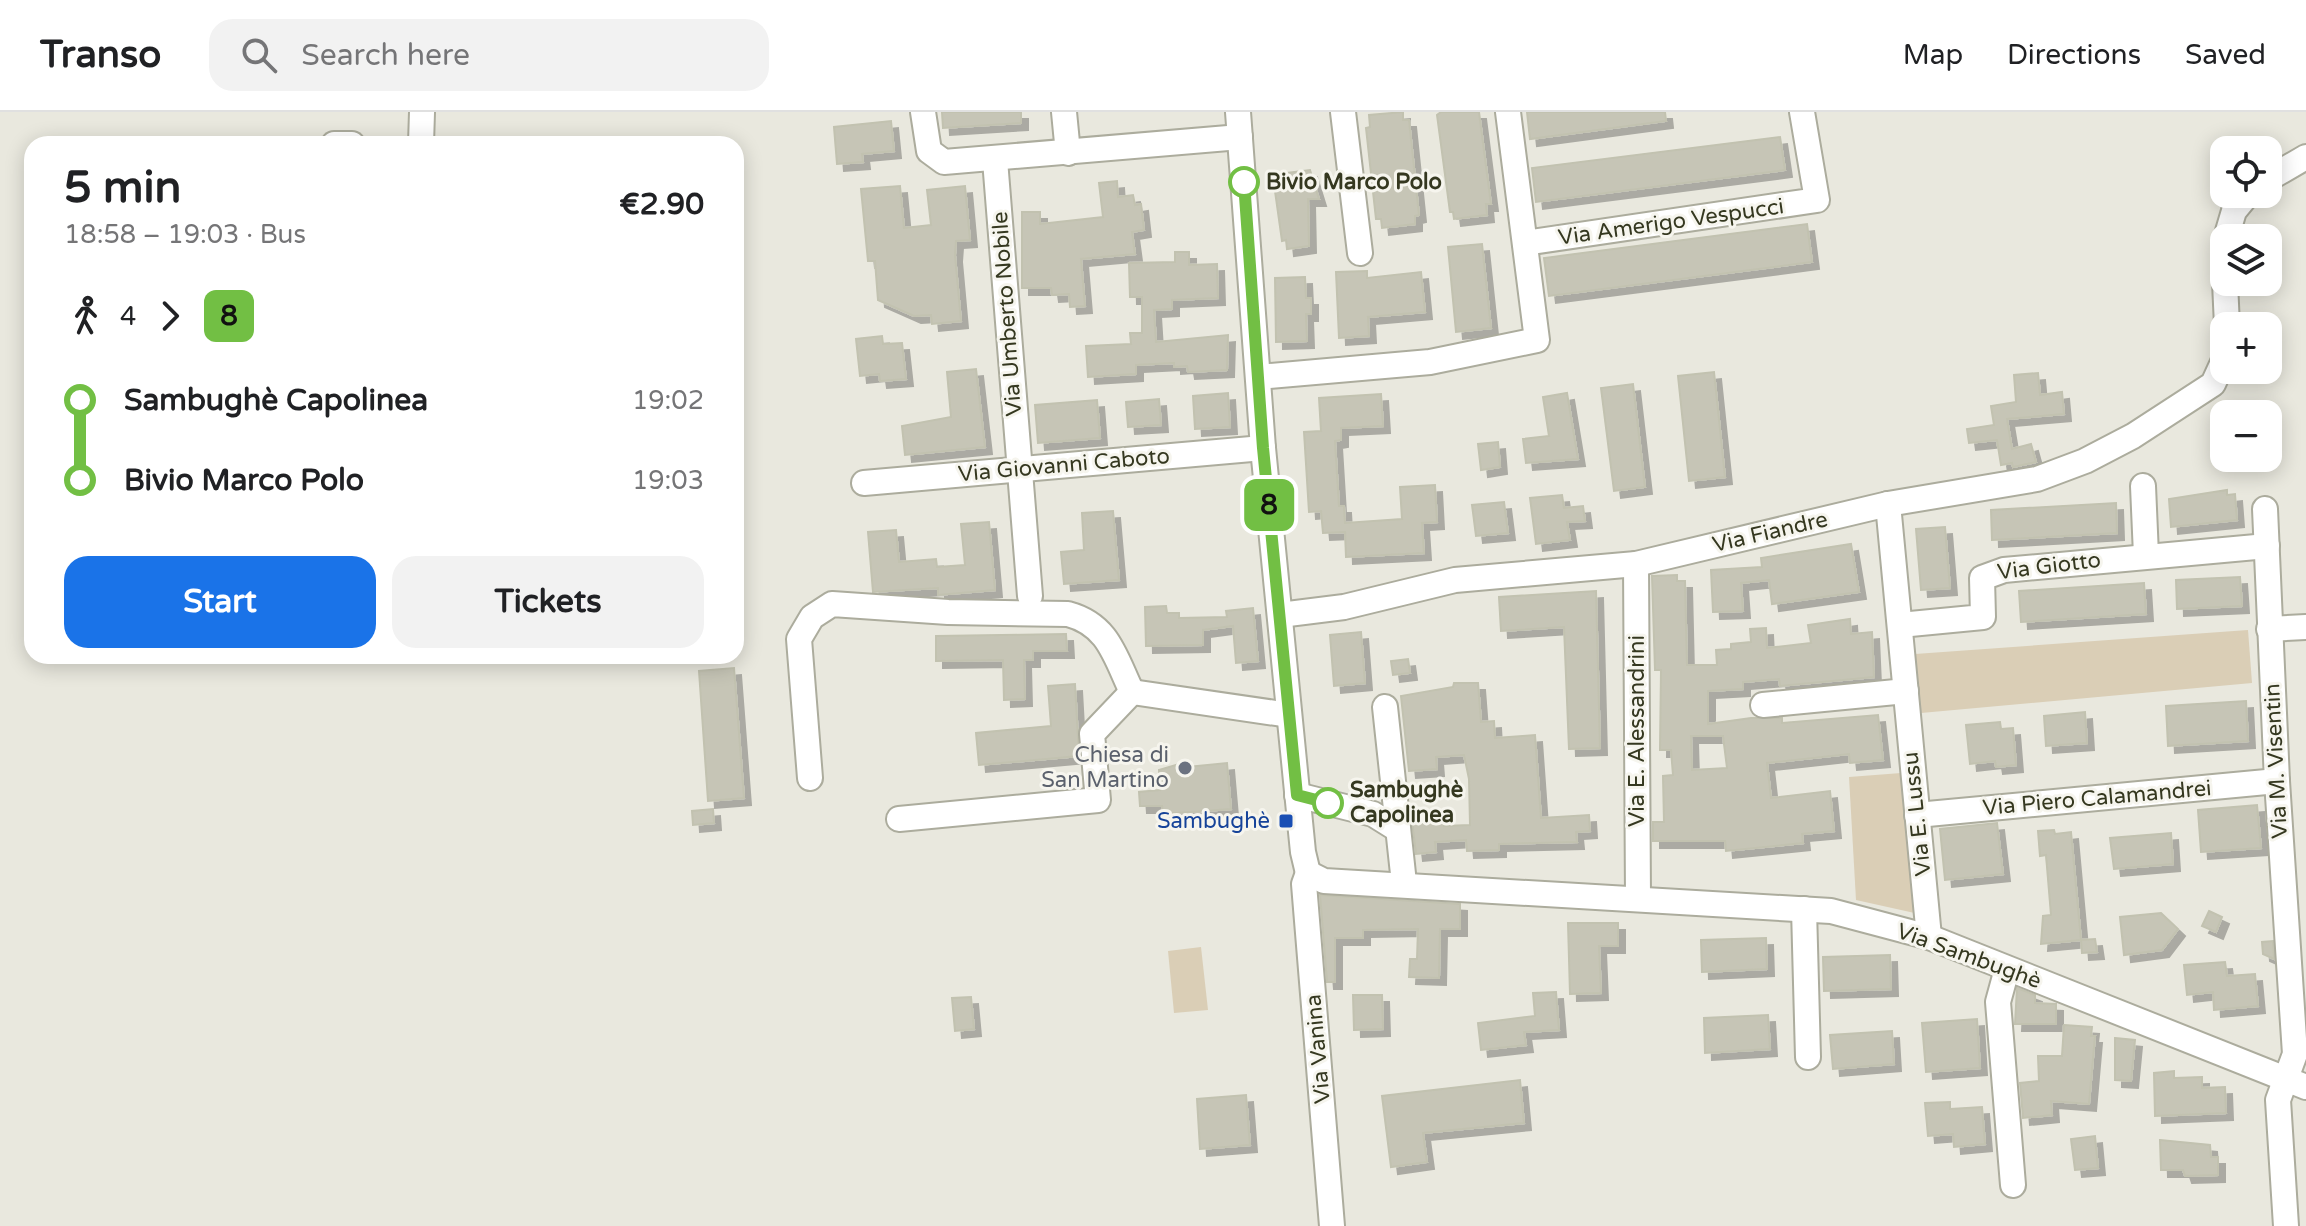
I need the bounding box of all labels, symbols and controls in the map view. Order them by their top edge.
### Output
search box [209,19,769,91]
text: Transo [40,32,161,78]
icon: search [237,33,281,77]
text: Search here [301,37,470,74]
text: Map [1903,38,1963,72]
text: Directions [2007,38,2141,72]
text: Saved [2185,38,2266,72]
map controls [2210,136,2282,472]
button: locate [2210,136,2282,208]
text: 5 min [64,162,181,215]
marker: Bivio Marco Polo [1229,167,1259,197]
place label: Bivio Marco Polo [1266,169,1442,195]
text: €2.90 [619,186,704,223]
street label: Via Amerigo Vespucci [1556,193,1786,251]
street label: Via Umberto Nobile [987,211,1027,417]
text: 18:58 – 19:03 · Bus [64,219,306,250]
button: layers [2210,224,2282,296]
icon: walk [64,294,108,338]
icon: forward [148,294,192,338]
text: 8 [220,299,238,333]
text: 4 [120,301,136,332]
button: + [2210,312,2282,384]
text: Sambughè Capolinea [124,382,428,419]
text: 19:02 [632,385,704,416]
button: − [2210,400,2282,472]
street label: Via Giovanni Caboto [957,443,1171,487]
text: Bivio Marco Polo [124,462,364,499]
text: 19:03 [632,465,704,496]
line badge: 8 [1243,479,1295,531]
text: 8 [1260,488,1278,522]
street label: Via Fiandre [1710,506,1830,558]
street label: Via Giotto [1996,547,2102,585]
button: Start [64,556,376,648]
button: Tickets [392,556,704,648]
street label: Via E. Alessandrini [1624,635,1650,827]
street label: Via M. Visentin [2259,683,2293,839]
place label: Chiesa di San Martino [1041,742,1169,793]
street label: Via E. Lussu [1898,751,1936,877]
marker: Chiesa di San Martino [1176,759,1194,777]
street label: Via Piero Calamandrei [1981,775,2213,821]
place label: Sambughè Capolinea [1350,777,1463,828]
marker: Sambughè Capolinea [1313,788,1343,818]
place label: Sambughè [1157,808,1270,834]
marker: Sambughè [1277,812,1295,830]
street label: Via Sambughè [1893,918,2045,994]
street label: Via Vanina [1300,993,1336,1105]

